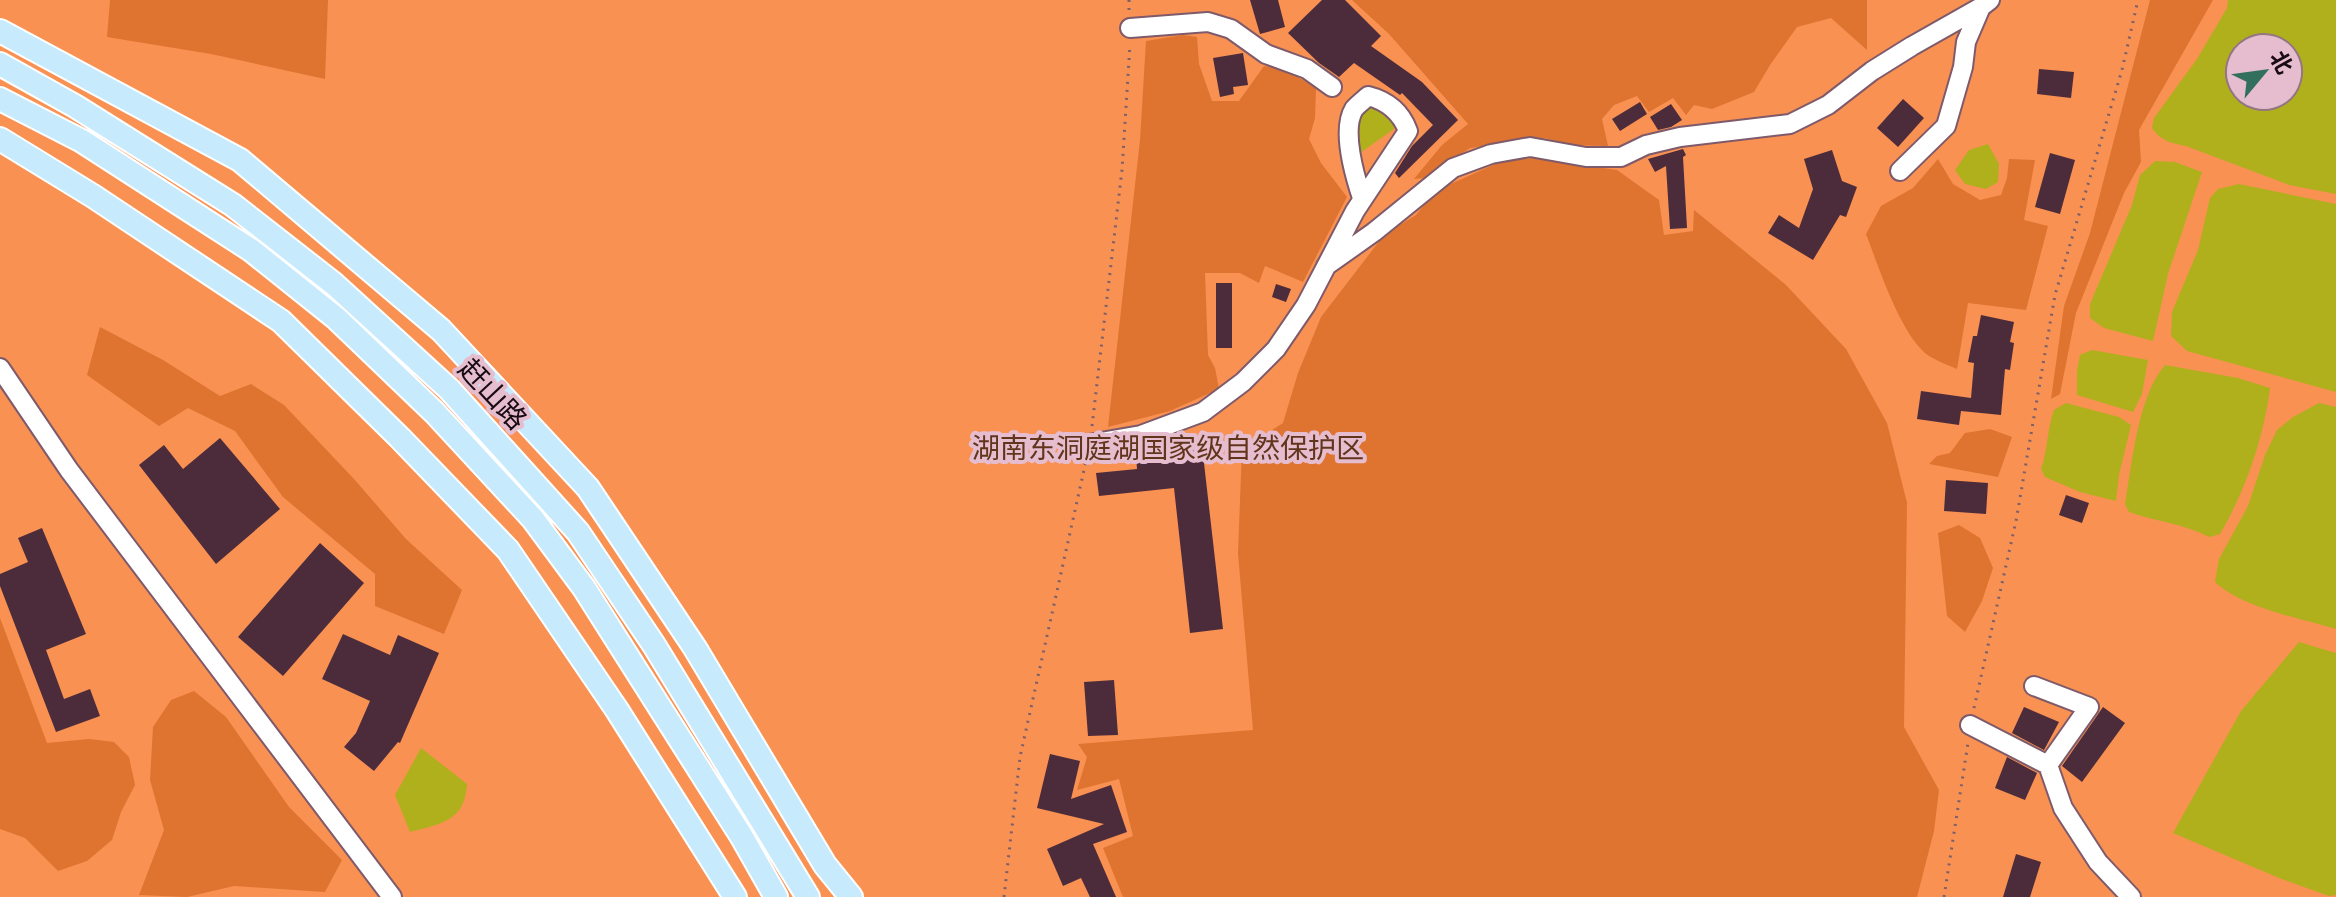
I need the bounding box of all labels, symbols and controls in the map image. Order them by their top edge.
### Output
north arrow [2224,32,2304,112]
text: 北 [2265,46,2299,78]
street label: 赶山路 [453,352,534,436]
park label: 湖南东洞庭湖国家级自然保护区 [972,431,1364,464]

